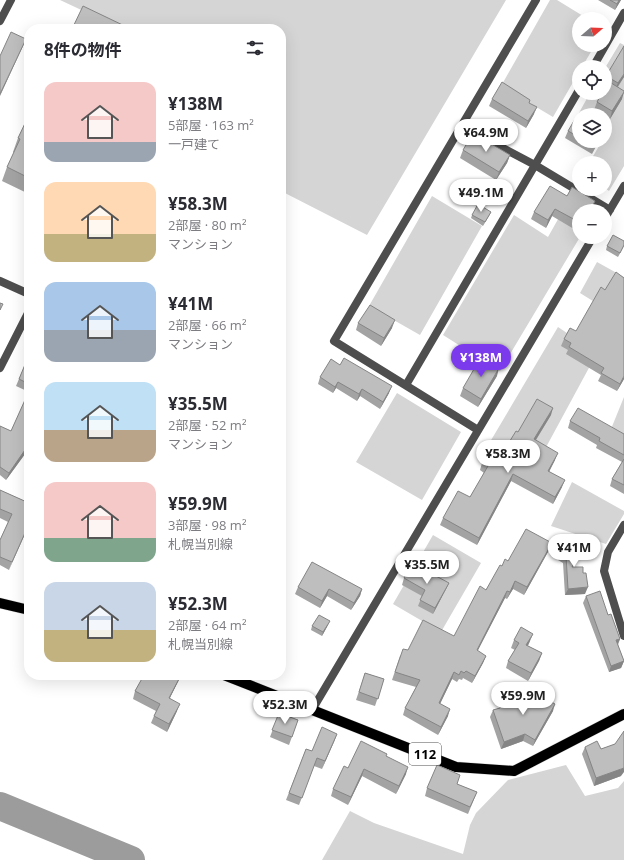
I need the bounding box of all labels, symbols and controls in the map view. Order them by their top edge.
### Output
north arrow [572,12,612,52]
map controls [572,12,612,244]
icon: filters [244,37,266,59]
text: 8件の物件 [44,38,122,61]
button: locate [572,60,612,100]
text: ¥138M [168,92,223,115]
icon: home [76,98,124,146]
button: layers [572,108,612,148]
text: 5部屋 · 163 m² [168,116,254,134]
pin: ¥64.9M [453,119,519,153]
text: ¥64.9M [463,123,509,141]
text: 一戸建て [168,135,220,153]
button: + [572,156,612,196]
pin: ¥49.1M [448,179,514,213]
text: ¥49.1M [458,183,504,201]
text: ¥58.3M [168,192,228,215]
icon: home [76,198,124,246]
button: − [572,204,612,244]
text: 2部屋 · 80 m² [168,216,246,234]
text: マンション [168,235,233,253]
text: ¥41M [168,292,213,315]
icon: home [76,298,124,346]
text: 2部屋 · 66 m² [168,316,246,334]
text: マンション [168,335,233,353]
pin: ¥138M [453,344,509,378]
text: ¥138M [460,348,502,366]
text: ¥35.5M [168,392,228,415]
icon: home [76,398,124,446]
text: 2部屋 · 52 m² [168,416,246,434]
text: マンション [168,435,233,453]
pin: ¥58.3M [475,440,541,474]
text: ¥58.3M [485,444,531,462]
text: ¥59.9M [168,492,228,515]
icon: home [76,498,124,546]
text: 3部屋 · 98 m² [168,516,246,534]
pin: ¥41M [550,534,598,568]
text: 札幌当別線 [168,535,233,553]
text: ¥41M [557,538,591,556]
pin: ¥35.5M [394,551,460,585]
text: ¥35.5M [404,555,450,573]
text: ¥52.3M [168,592,228,615]
icon: home [76,598,124,646]
text: 2部屋 · 64 m² [168,616,246,634]
text: 札幌当別線 [168,635,233,653]
pin: ¥59.9M [490,682,556,716]
text: ¥59.9M [500,686,546,704]
pin: ¥52.3M [252,691,318,725]
text: ¥52.3M [262,695,308,713]
road number: 112 [409,743,441,765]

